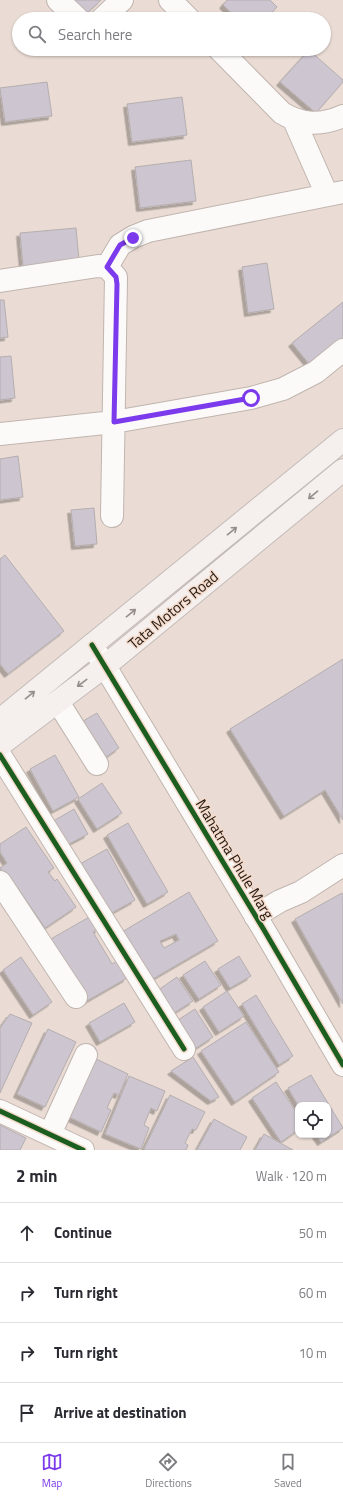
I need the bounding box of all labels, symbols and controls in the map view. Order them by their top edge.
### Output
search box [12,12,331,56]
icon: search [26,23,48,45]
text: Search here [58,23,132,46]
route end [124,229,142,247]
route start [242,389,260,407]
one-way arrow [308,490,318,499]
one-way arrow [226,526,237,535]
street label: Tata Motors Road [123,565,223,655]
one-way arrow [126,609,137,617]
one-way arrow [77,679,88,687]
one-way arrow [25,691,36,700]
street label: Mahatma Phule Marg [190,795,280,924]
map controls [295,1102,331,1138]
button: locate [295,1102,331,1138]
text: 2 min [16,1163,57,1189]
text: Walk · 120 m [256,1166,327,1186]
text: Continue [54,1221,112,1244]
icon: ahead [16,1222,38,1244]
text: 50 m [299,1223,327,1243]
text: Turn right [54,1281,118,1304]
icon: right [16,1282,38,1304]
text: 60 m [299,1283,327,1303]
text: Turn right [54,1341,118,1364]
icon: right [16,1342,38,1364]
text: 10 m [299,1343,327,1363]
text: Arrive at destination [54,1401,187,1424]
icon: arrive [16,1402,38,1424]
tab: Map [41,1451,63,1491]
tab: Directions [145,1451,192,1491]
tab: Saved [274,1451,302,1491]

